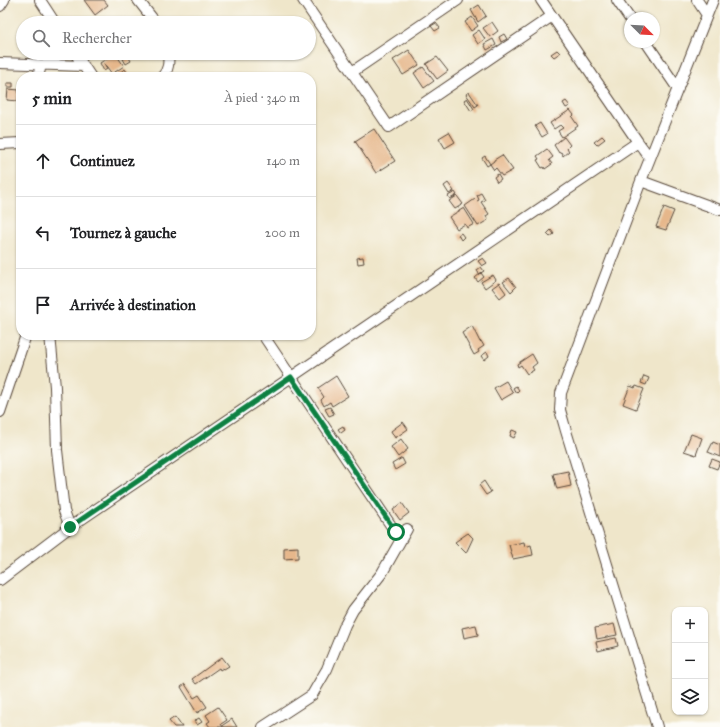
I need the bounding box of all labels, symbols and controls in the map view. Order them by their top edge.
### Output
north arrow [624,12,660,48]
search box [16,16,316,60]
icon: search [30,27,52,49]
text: Rechercher [62,29,132,47]
text: 5 min [32,88,72,109]
text: À pied · 340 m [224,90,300,106]
icon: ahead [32,150,54,172]
text: Continuez [70,152,135,170]
text: 140 m [266,153,300,169]
icon: left [32,222,54,244]
text: Tournez à gauche [70,224,177,242]
text: 200 m [265,225,300,241]
icon: arrive [32,294,54,316]
text: Arrivée à destination [70,296,196,314]
route end [61,518,79,536]
route start [387,523,405,541]
map controls [672,607,708,715]
button: + [672,607,708,643]
button: − [672,643,708,679]
button: layers [672,679,708,715]

